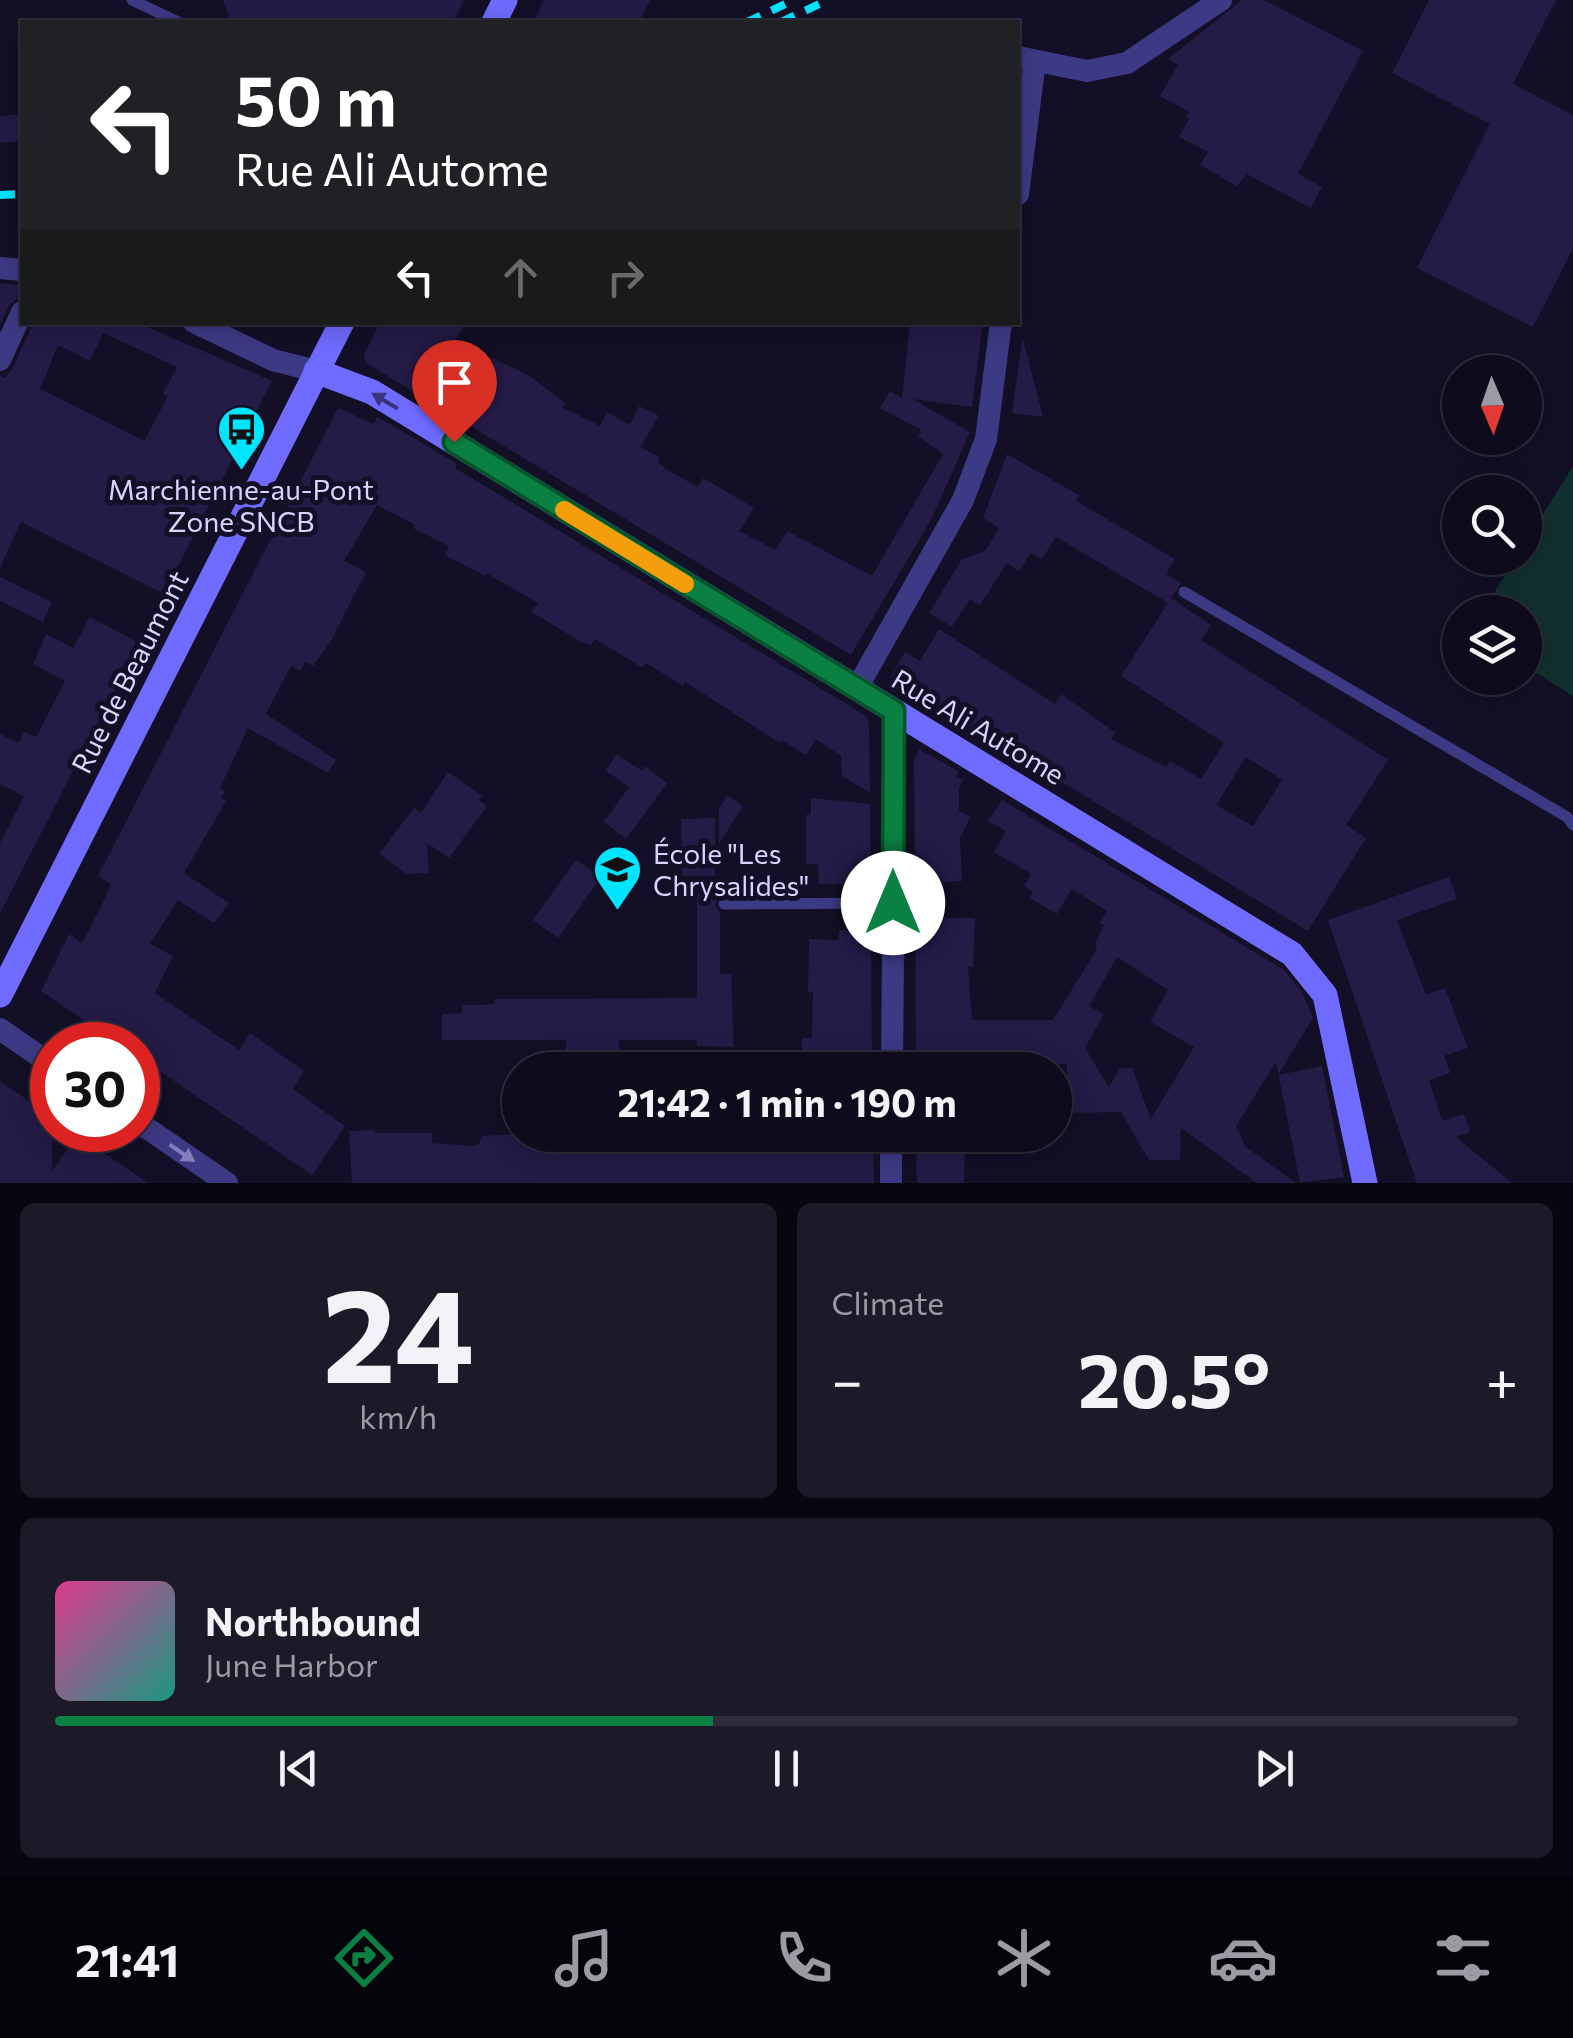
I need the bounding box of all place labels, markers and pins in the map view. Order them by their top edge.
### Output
pin [412,340,497,443]
bus stop icon: Marchienne-au-Pont Zone SNCB [215,404,267,472]
place label: Marchienne-au-Pont Zone SNCB [108,472,374,538]
place label: École "Les Chrysalides" [653,836,810,902]
school or university icon: École "Les Chrysalides" [592,844,644,912]

